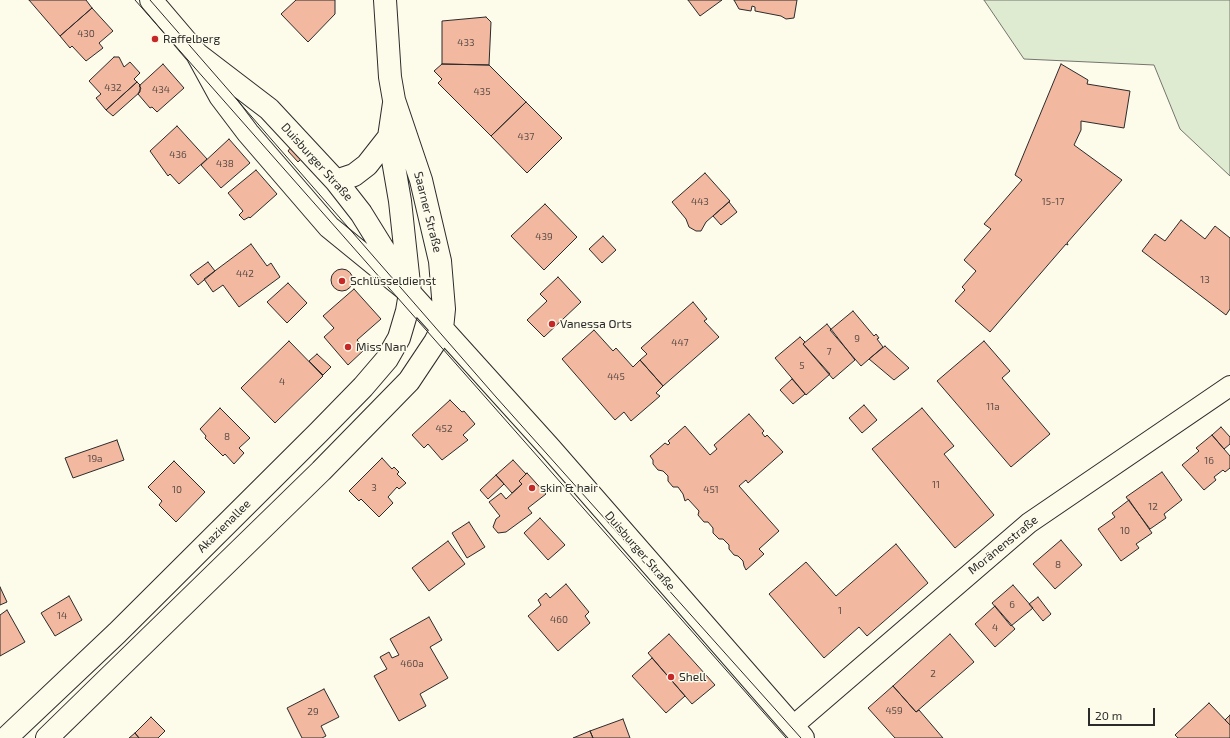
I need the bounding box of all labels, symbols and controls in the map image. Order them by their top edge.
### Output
house number: 430 [77,28,95,40]
place label: Raffelberg [163,32,220,46]
marker: Raffelberg [150,34,160,44]
house number: 433 [457,37,475,49]
house number: 432 [104,82,122,94]
house number: 434 [152,84,170,96]
house number: 435 [473,86,491,98]
street label: Duisburger Straße [278,120,356,204]
house number: 437 [518,131,534,143]
house number: 436 [169,149,187,161]
house number: 438 [216,158,234,170]
street label: Saarner Straße [411,170,445,254]
house number: 443 [691,196,709,208]
house number: 15-17 [1042,196,1064,208]
house number: 439 [535,231,553,243]
house number: 442 [236,268,254,280]
place label: Schlüsseldienst [350,274,436,288]
house number: 13 [1200,274,1210,286]
marker: Schlüsseldienst [337,276,347,286]
place label: Vanessa Orts [560,317,632,331]
marker: Vanessa Orts [547,319,557,329]
house number: 9 [854,333,860,345]
house number: 447 [671,337,689,349]
place label: Miss Nan [356,340,406,354]
marker: Miss Nan [343,342,353,352]
house number: 7 [826,346,832,358]
house number: 5 [799,360,805,372]
house number: 445 [607,371,625,383]
house number: 4 [279,376,285,388]
house number: 11a [986,401,1000,413]
house number: 452 [435,423,453,435]
house number: 8 [224,431,230,443]
house number: 19a [87,453,103,465]
house number: 16 [1204,455,1214,467]
house number: 11 [932,479,940,491]
place label: skin & hair [540,481,598,495]
house number: 3 [371,482,377,494]
marker: skin & hair [527,483,537,493]
house number: 10 [172,484,182,496]
house number: 451 [703,484,719,496]
street label: Akazienallee [194,496,254,556]
house number: 12 [1148,501,1158,513]
street label: Duisburger Straße [602,509,678,593]
street label: Moränenstraße [965,512,1041,578]
house number: 10 [1120,525,1130,537]
house number: 8 [1055,559,1061,571]
house number: 6 [1009,599,1015,611]
house number: 1 [838,605,842,617]
house number: 14 [57,610,67,622]
house number: 460 [550,614,568,626]
house number: 4 [992,622,998,634]
house number: 460a [400,658,424,670]
house number: 2 [930,668,936,680]
place label: Shell [679,670,706,684]
marker: Shell [666,672,676,682]
scale bar [1090,700,1157,726]
house number: 459 [885,705,903,717]
house number: 29 [307,706,319,718]
text: 20 m [1095,708,1122,722]

